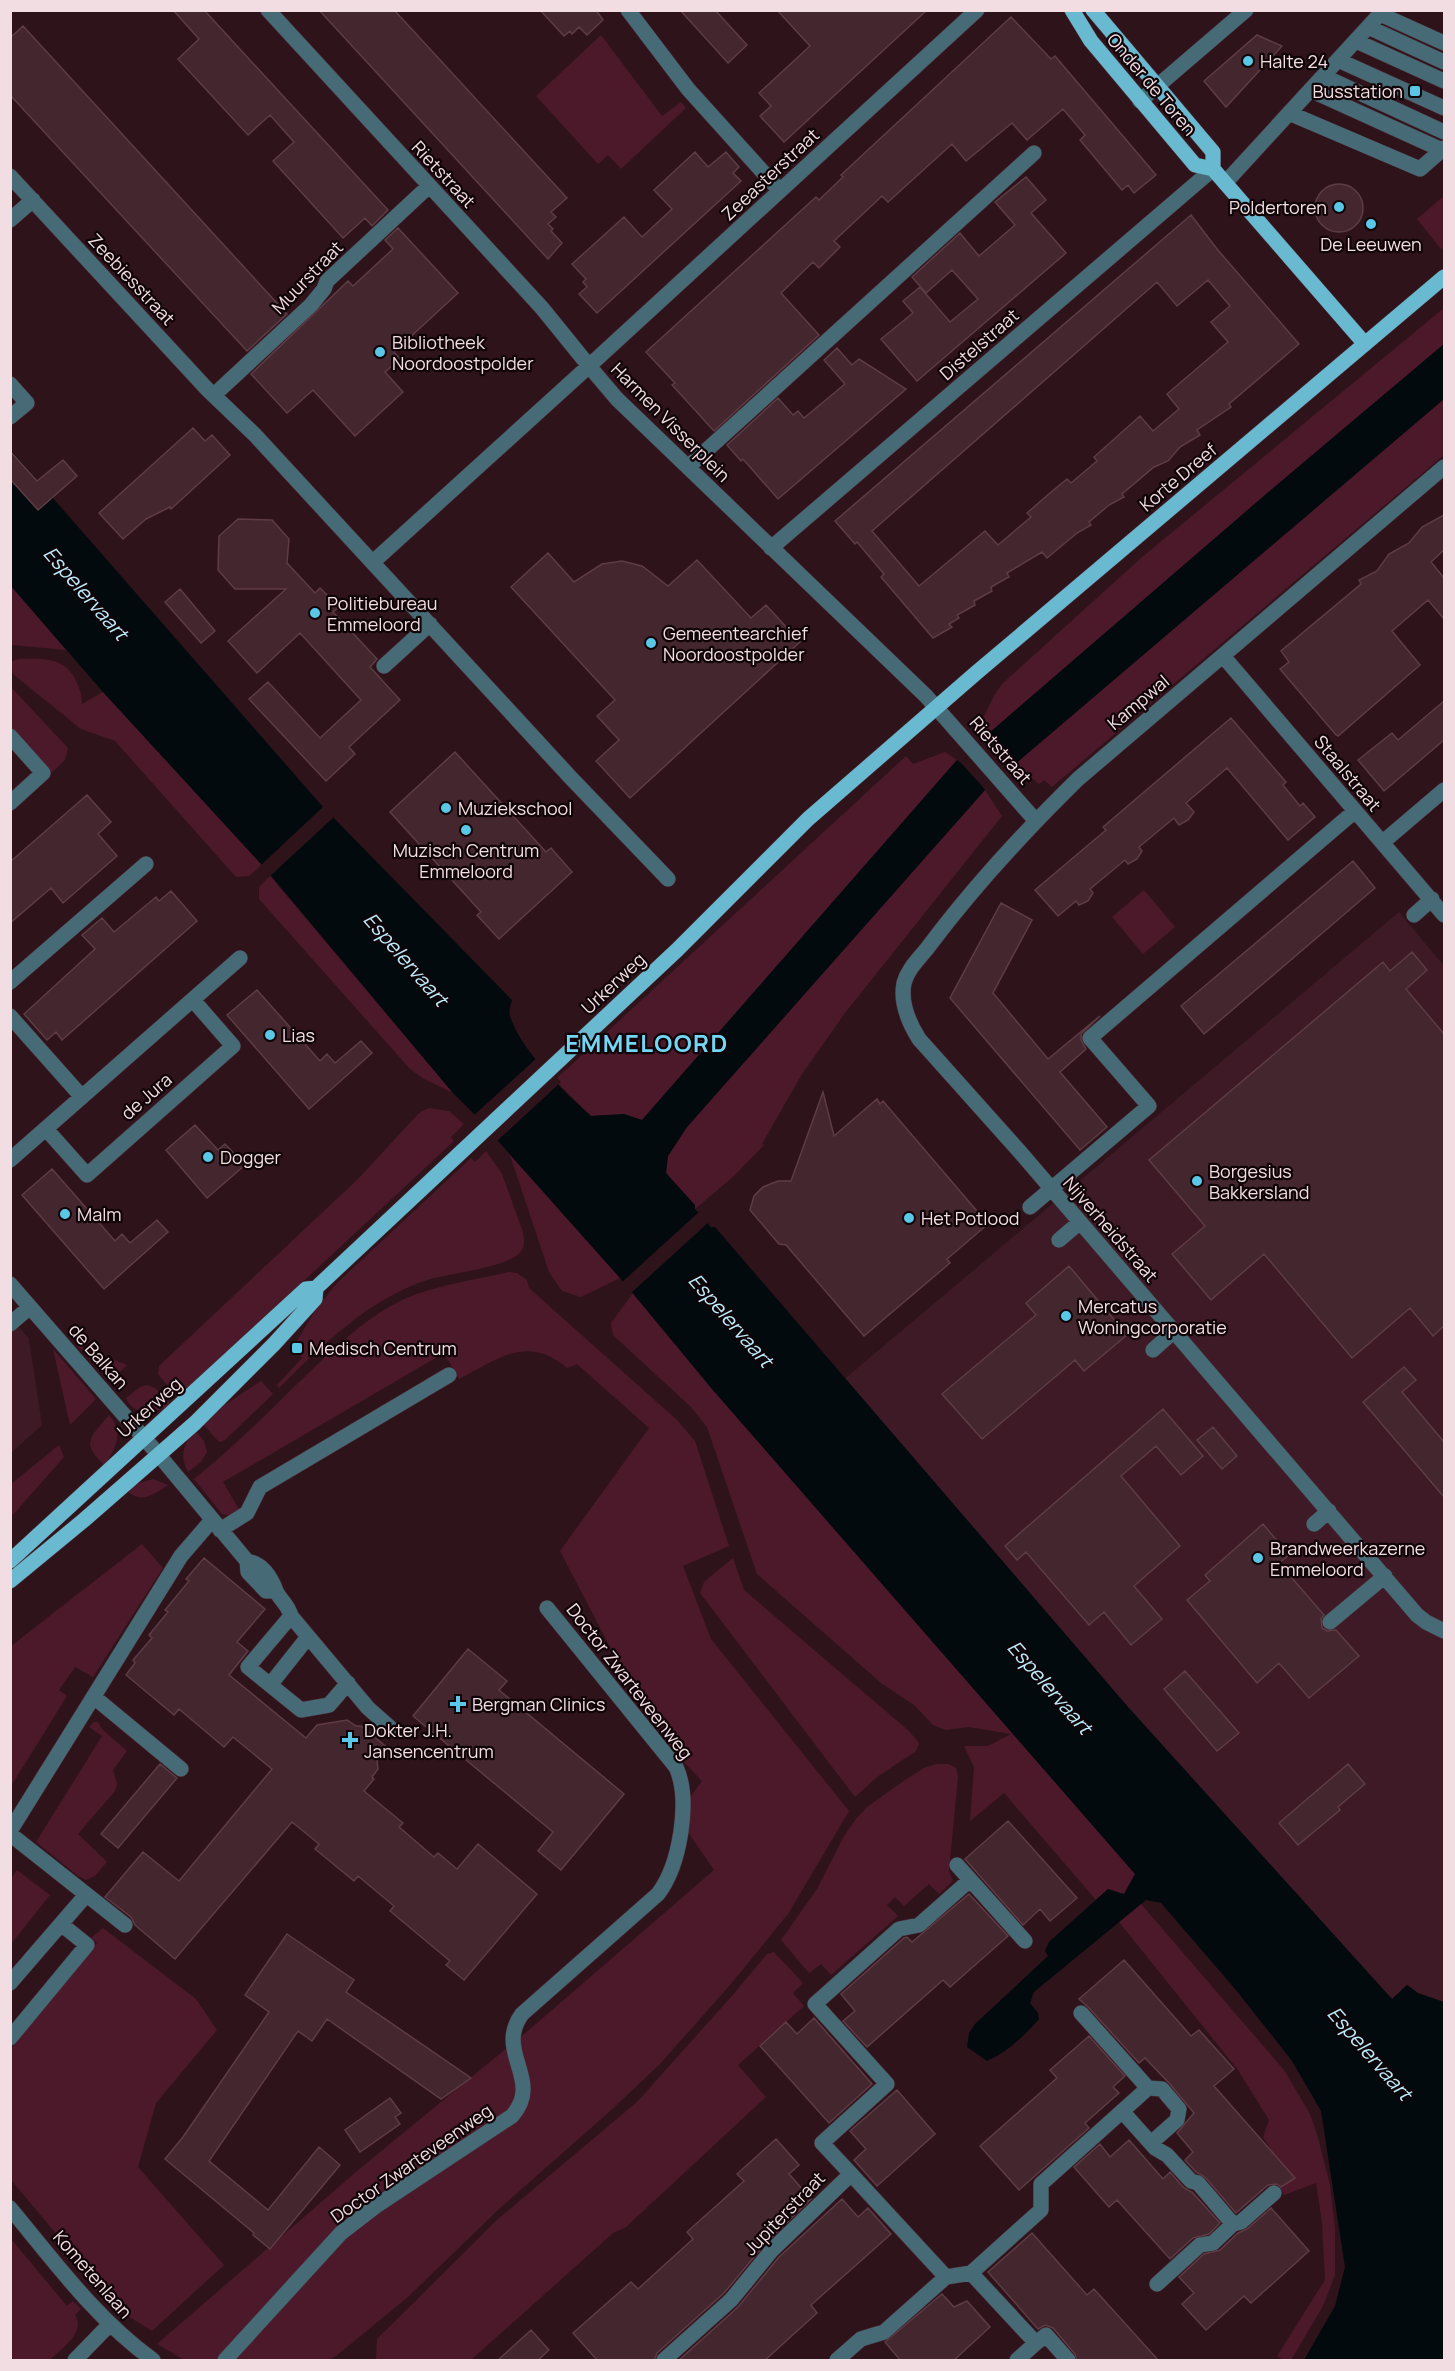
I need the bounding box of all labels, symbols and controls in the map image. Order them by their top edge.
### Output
street label: Onder de Toren [1102,28,1202,140]
place label: Halte 24 [1260,49,1328,73]
marker: Halte 24 [1241,54,1255,68]
place label: Busstation [1312,79,1403,103]
marker: Busstation [1408,84,1422,98]
street label: Zeeasterstraat [716,123,824,225]
street label: Rietstraat [407,135,481,213]
place label: Poldertoren [1229,195,1327,219]
marker: Poldertoren [1332,200,1346,214]
marker: De Leeuwen [1364,217,1378,231]
street label: Zeebiesstraat [83,228,181,330]
place label: De Leeuwen [1320,232,1422,256]
street label: Muurstraat [266,235,348,319]
street label: Distelstraat [934,303,1024,385]
place label: Bibliotheek Noordoostpolder [392,330,534,375]
marker: Bibliotheek Noordoostpolder [373,345,387,359]
street label: Harmen Visserplein [606,357,736,487]
street label: Korte Dreef [1134,437,1222,516]
water label: Espelervaart [38,540,136,647]
place label: Politiebureau Emmeloord [327,591,438,636]
marker: Politiebureau Emmeloord [308,606,322,620]
place label: Gemeentearchief Noordoostpolder [663,621,808,666]
marker: Gemeentearchief Noordoostpolder [644,636,658,650]
street label: Kampwal [1102,669,1174,735]
street label: Rietstraat [965,711,1037,789]
street label: Staalstraat [1309,730,1387,816]
place label: Muziekschool [458,796,572,820]
marker: Muziekschool [439,801,453,815]
marker: Muzisch Centrum Emmeloord [459,823,473,837]
place label: Muzisch Centrum Emmeloord [393,838,539,883]
water label: Espelervaart [358,906,456,1013]
street label: Urkerweg [576,947,650,1019]
place label: Lias [282,1023,315,1047]
district label: EMMELOORD [565,1026,729,1059]
marker: Lias [263,1028,277,1042]
street label: de Jura [116,1067,176,1125]
place label: Dogger [220,1145,282,1169]
marker: Dogger [201,1150,215,1164]
place label: Borgesius Bakkersland [1209,1159,1309,1204]
street label: Nijverheidstraat [1058,1171,1164,1287]
marker: Borgesius Bakkersland [1190,1174,1204,1188]
place label: Malm [77,1202,122,1226]
place label: Het Potlood [921,1206,1019,1230]
marker: Malm [58,1207,72,1221]
marker: Het Potlood [902,1211,916,1225]
water label: Espelervaart [683,1267,781,1374]
place label: Mercatus Woningcorporatie [1078,1294,1227,1339]
marker: Mercatus Woningcorporatie [1059,1309,1073,1323]
street label: de Balkan [64,1318,134,1394]
place label: Medisch Centrum [309,1336,457,1360]
marker: Medisch Centrum [290,1341,304,1355]
street label: Urkerweg [111,1371,187,1443]
place label: Brandweerkazerne Emmeloord [1270,1536,1425,1581]
marker: Brandweerkazerne Emmeloord [1251,1551,1265,1565]
street label: Doctor Zwarteveenweg [561,1598,699,1764]
water label: Espelervaart [1002,1634,1100,1741]
place label: Bergman Clinics [472,1692,606,1716]
marker: Bergman Clinics [449,1695,467,1713]
place label: Dokter J.H. Jansencentrum [364,1718,494,1763]
marker: Dokter J.H. Jansencentrum [341,1731,359,1749]
water label: Espelervaart [1322,2000,1420,2107]
street label: Doctor Zwarteveenweg [326,2098,496,2228]
street label: Jupiterstraat [738,2166,830,2260]
street label: Kometenlaan [48,2225,138,2323]

